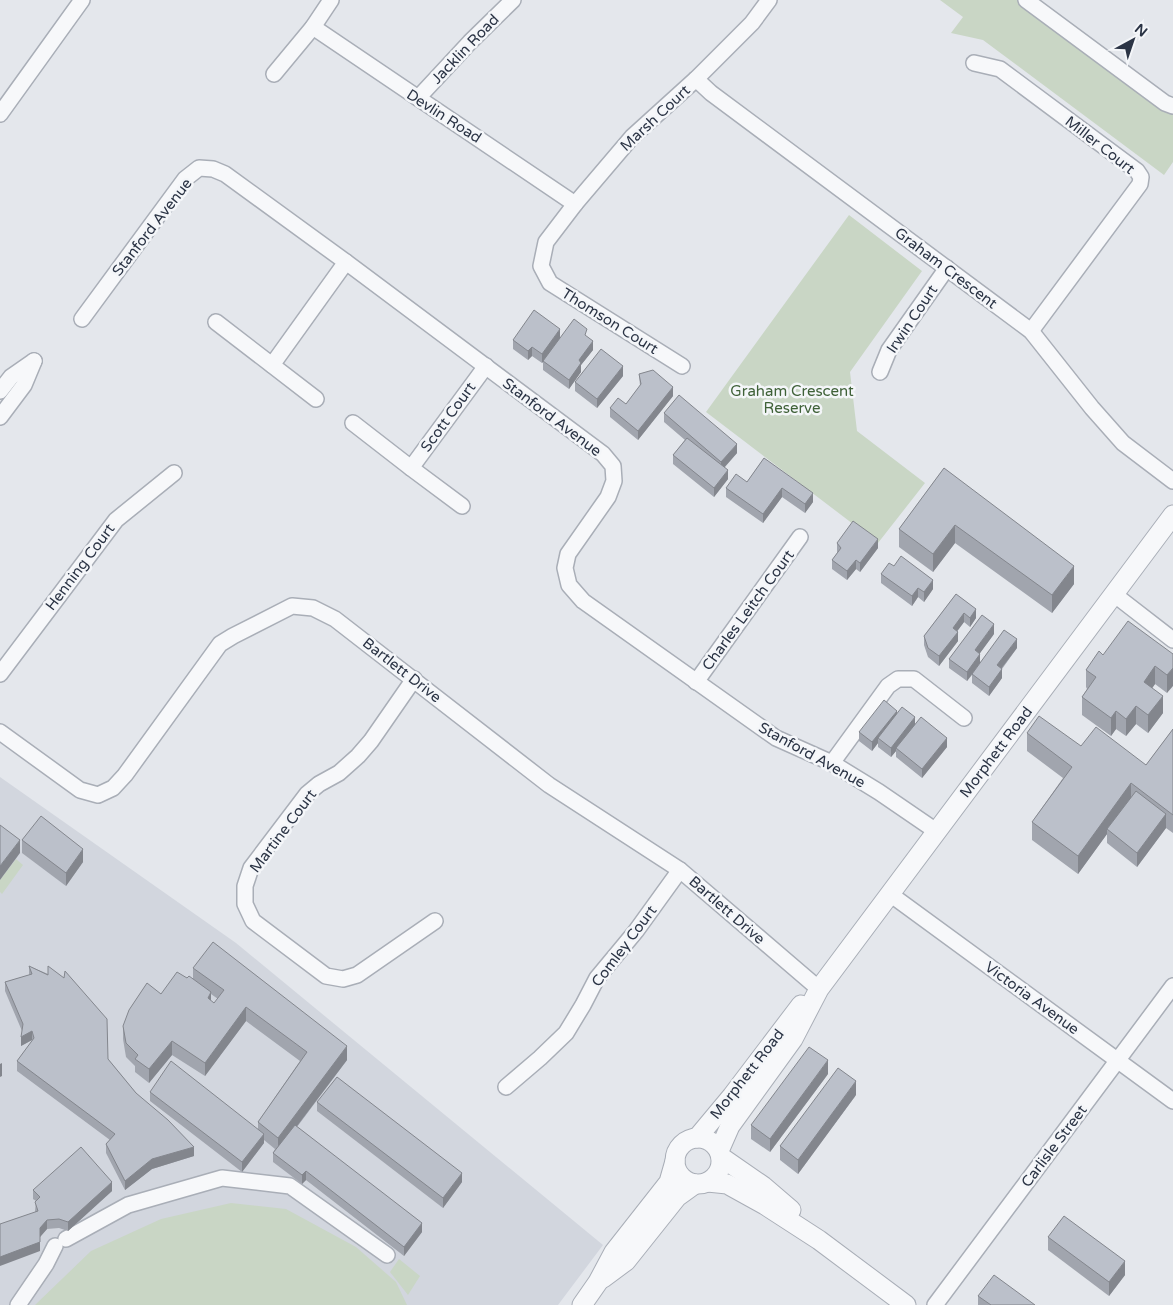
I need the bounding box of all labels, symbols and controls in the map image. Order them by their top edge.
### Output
street label: Jacklin Road [427,10,503,88]
north arrow [1108,15,1158,65]
text: N [1131,20,1151,41]
street label: Marsh Court [616,81,694,155]
street label: Devlin Road [403,85,485,147]
street label: Miller Court [1062,112,1139,178]
street label: Stanford Avenue [108,175,196,279]
street label: Graham Crescent [891,224,1001,312]
street label: Irwin Court [883,281,942,357]
street label: Thomson Court [558,284,662,358]
street label: Stanford Avenue [499,374,605,460]
street label: Scott Court [417,379,479,455]
park label: Graham Crescent Reserve [730,382,854,417]
street label: Henning Court [42,520,119,614]
street label: Charles Leitch Court [698,546,798,674]
street label: Bartlett Drive [359,634,445,706]
street label: Morphett Road [956,703,1036,801]
street label: Stanford Avenue [756,718,868,792]
street label: Martine Court [246,786,320,876]
street label: Bartlett Drive [685,872,769,948]
street label: Comley Court [588,902,661,990]
street label: Victoria Avenue [981,958,1083,1038]
street label: Morphett Road [706,1025,788,1123]
street label: Carlisle Street [1017,1101,1091,1191]

